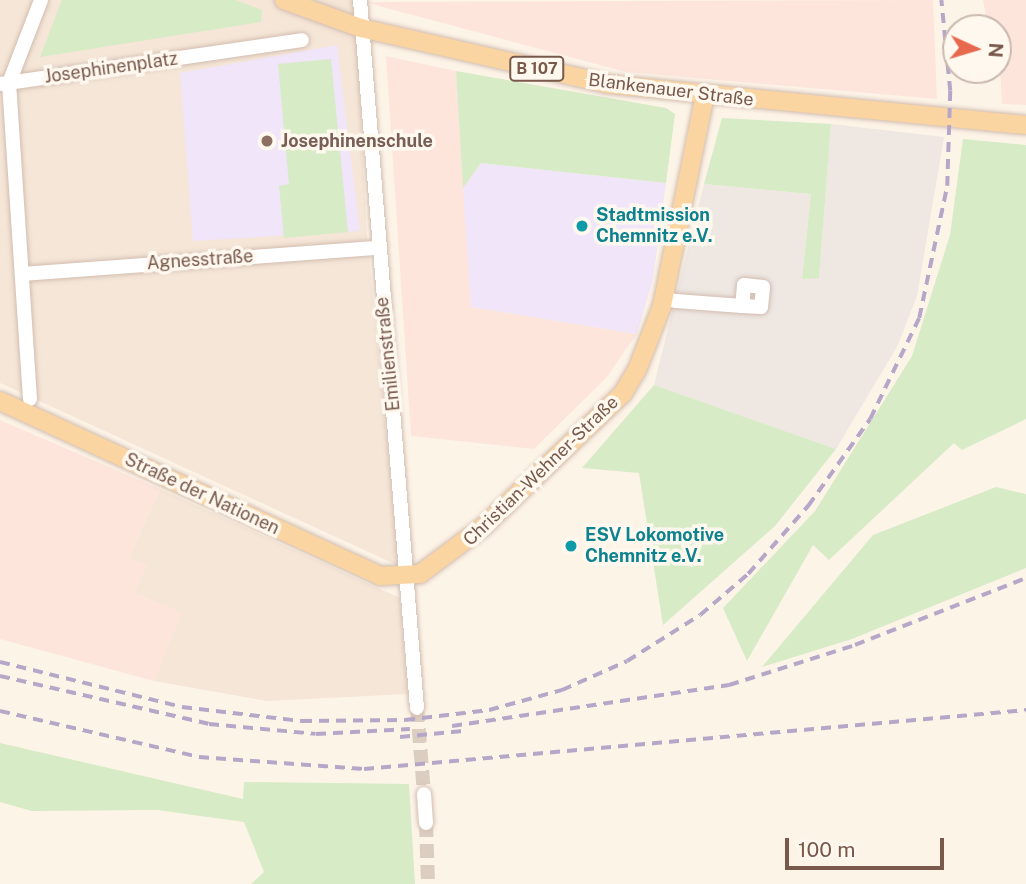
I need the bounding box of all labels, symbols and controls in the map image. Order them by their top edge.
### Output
north arrow [942,14,1012,84]
text: N [984,42,1007,58]
street label: Josephinenplatz [43,48,179,88]
road number: B 107 [509,57,565,82]
street label: Blankenauer Straße [587,69,755,111]
place label: Josephinenschule [281,130,433,152]
marker: Josephinenschule [259,133,275,149]
place label: Stadtmission Chemnitz e.V. [596,205,713,248]
marker: Stadtmission Chemnitz e.V. [574,218,590,234]
street label: Agnesstraße [146,246,254,274]
street label: Emilienstraße [371,296,405,412]
street label: Christian-Wehner-Straße [459,391,623,551]
street label: Straße der Nationen [121,449,283,539]
place label: ESV Lokomotive Chemnitz e.V. [585,525,724,568]
marker: ESV Lokomotive Chemnitz e.V. [563,538,579,554]
scale bar [788,824,947,868]
text: 100 m [798,837,855,862]

